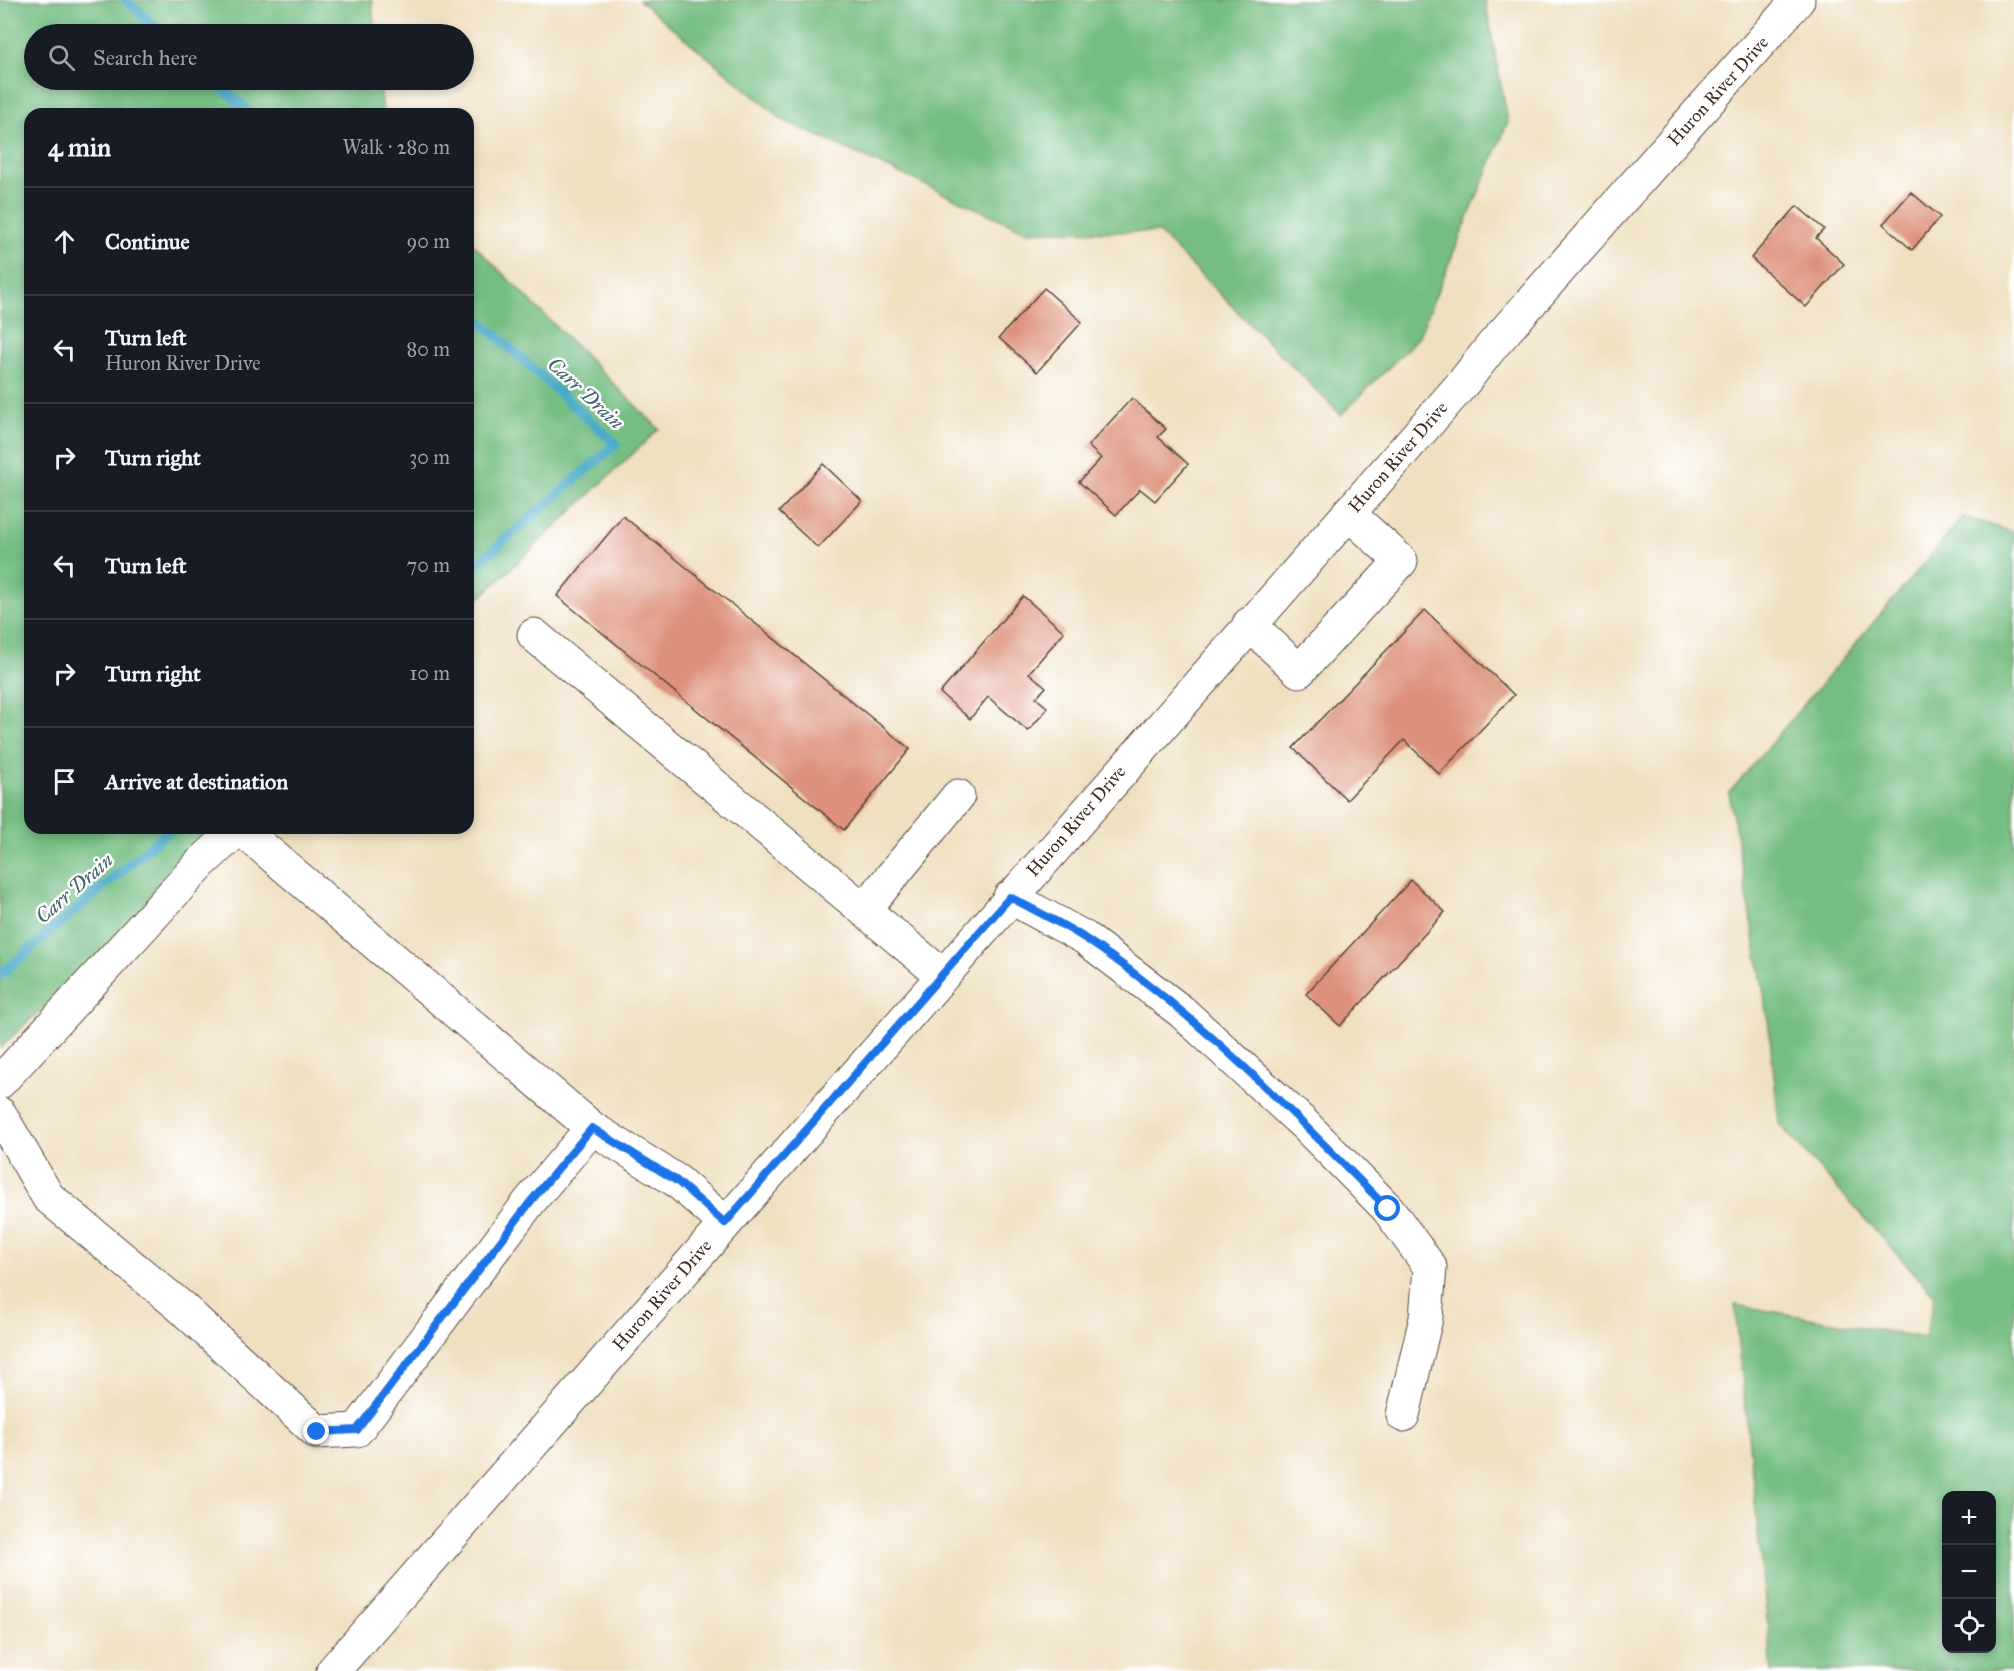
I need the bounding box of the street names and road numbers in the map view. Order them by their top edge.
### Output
street label: Huron River Drive [1663,32,1773,150]
street label: Huron River Drive [1344,397,1452,517]
street label: Huron River Drive [1022,761,1130,881]
street label: Huron River Drive [608,1235,716,1355]

